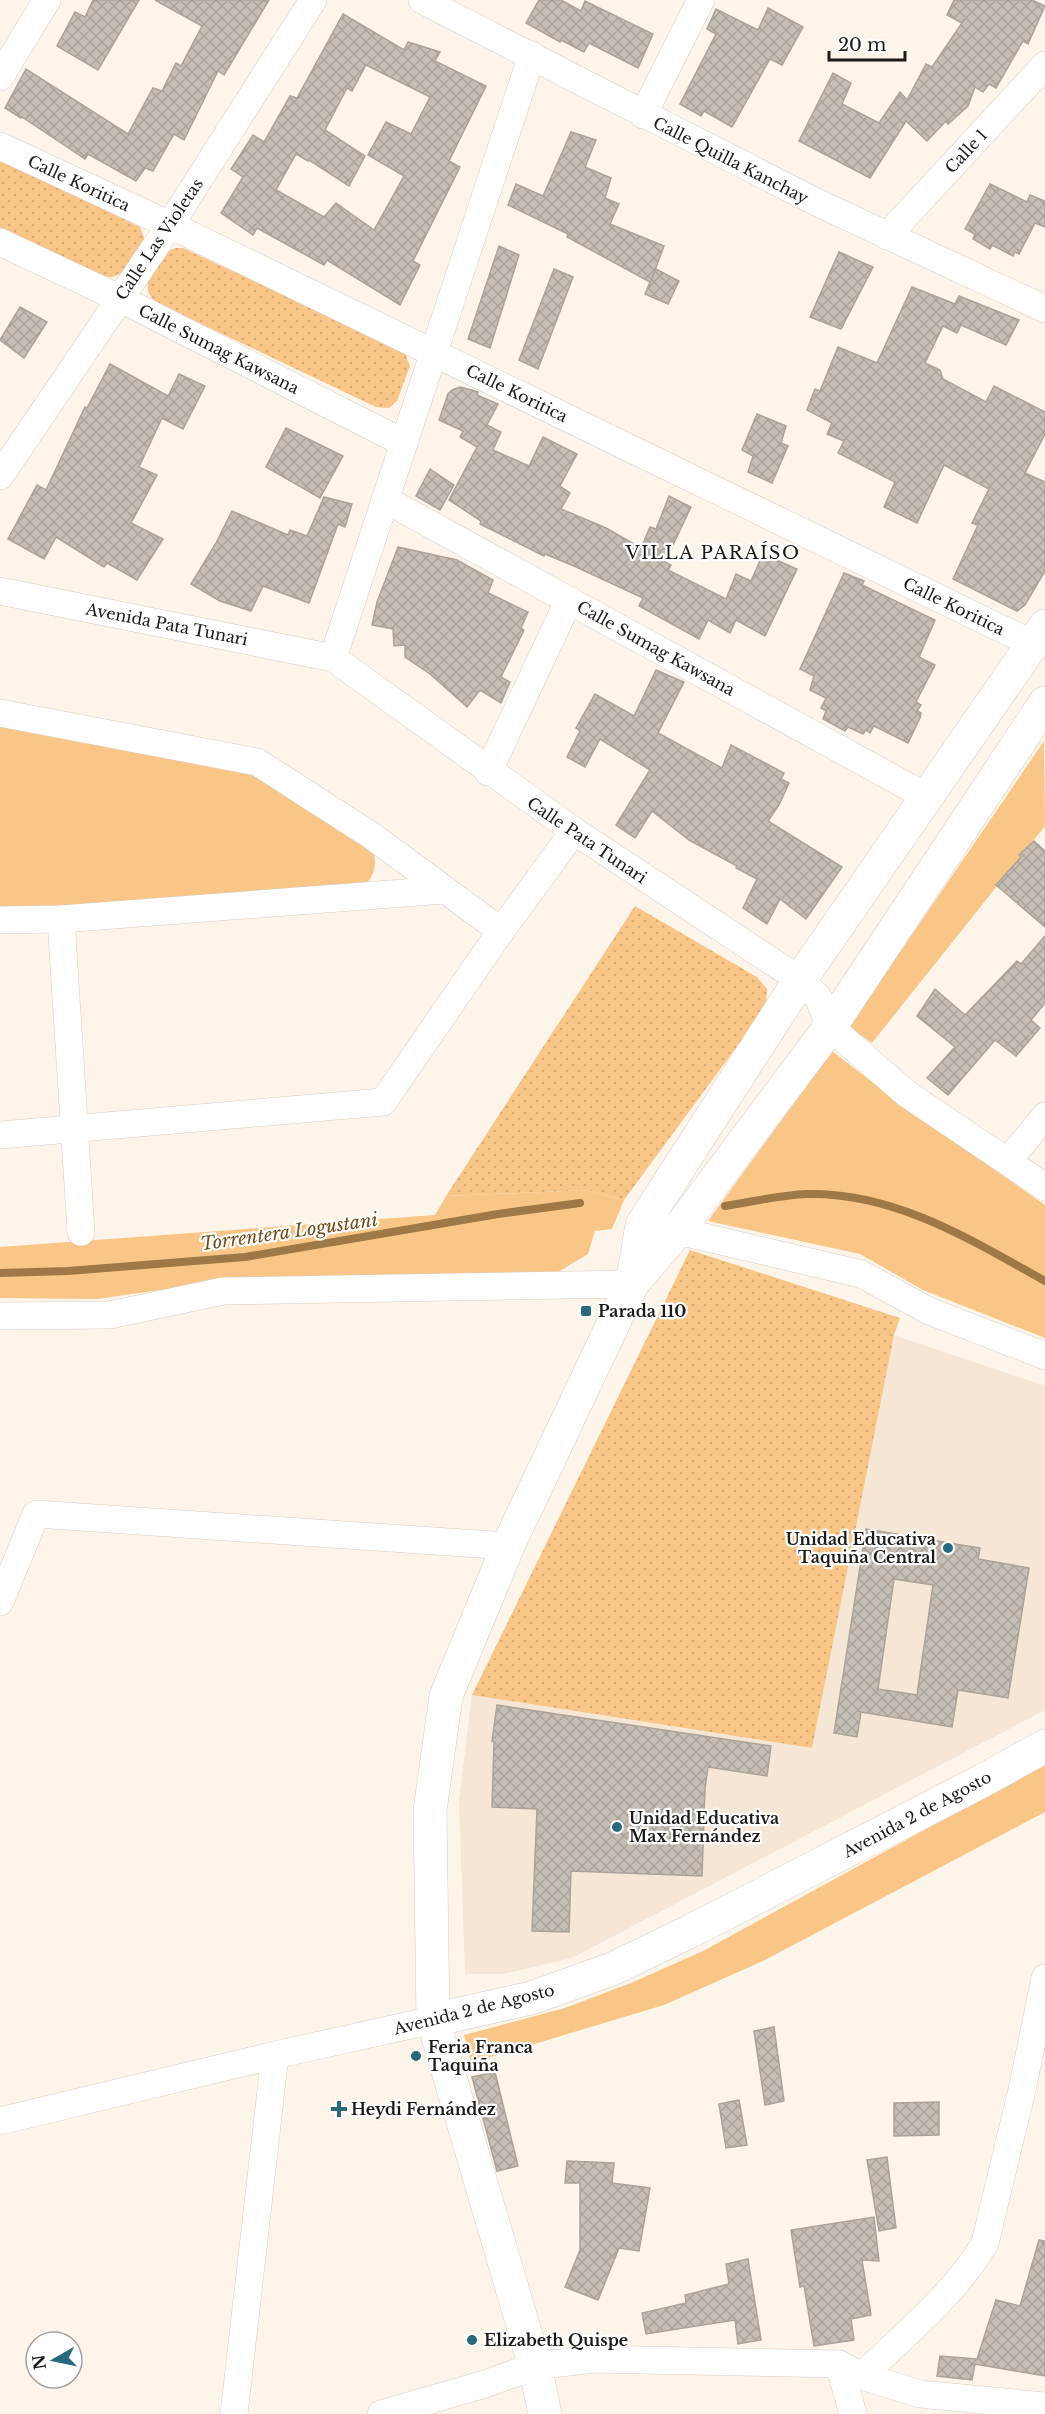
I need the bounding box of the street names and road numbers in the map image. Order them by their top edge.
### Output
street label: Calle Quilla Kanchay [650,112,813,208]
street label: Calle 1 [941,125,991,177]
street label: Calle Koritica [25,151,133,215]
street label: Calle Las Violetas [111,174,207,304]
street label: Calle Sumag Kawsana [135,300,303,398]
street label: Calle Koritica [463,360,571,426]
street label: Calle Koritica [900,573,1008,639]
street label: Calle Sumag Kawsana [574,596,739,700]
street label: Avenida Pata Tunari [83,598,250,650]
street label: Calle Pata Tunari [523,793,651,888]
street label: Avenida 2 de Agosto [839,1766,995,1862]
street label: Avenida 2 de Agosto [391,1979,556,2039]

